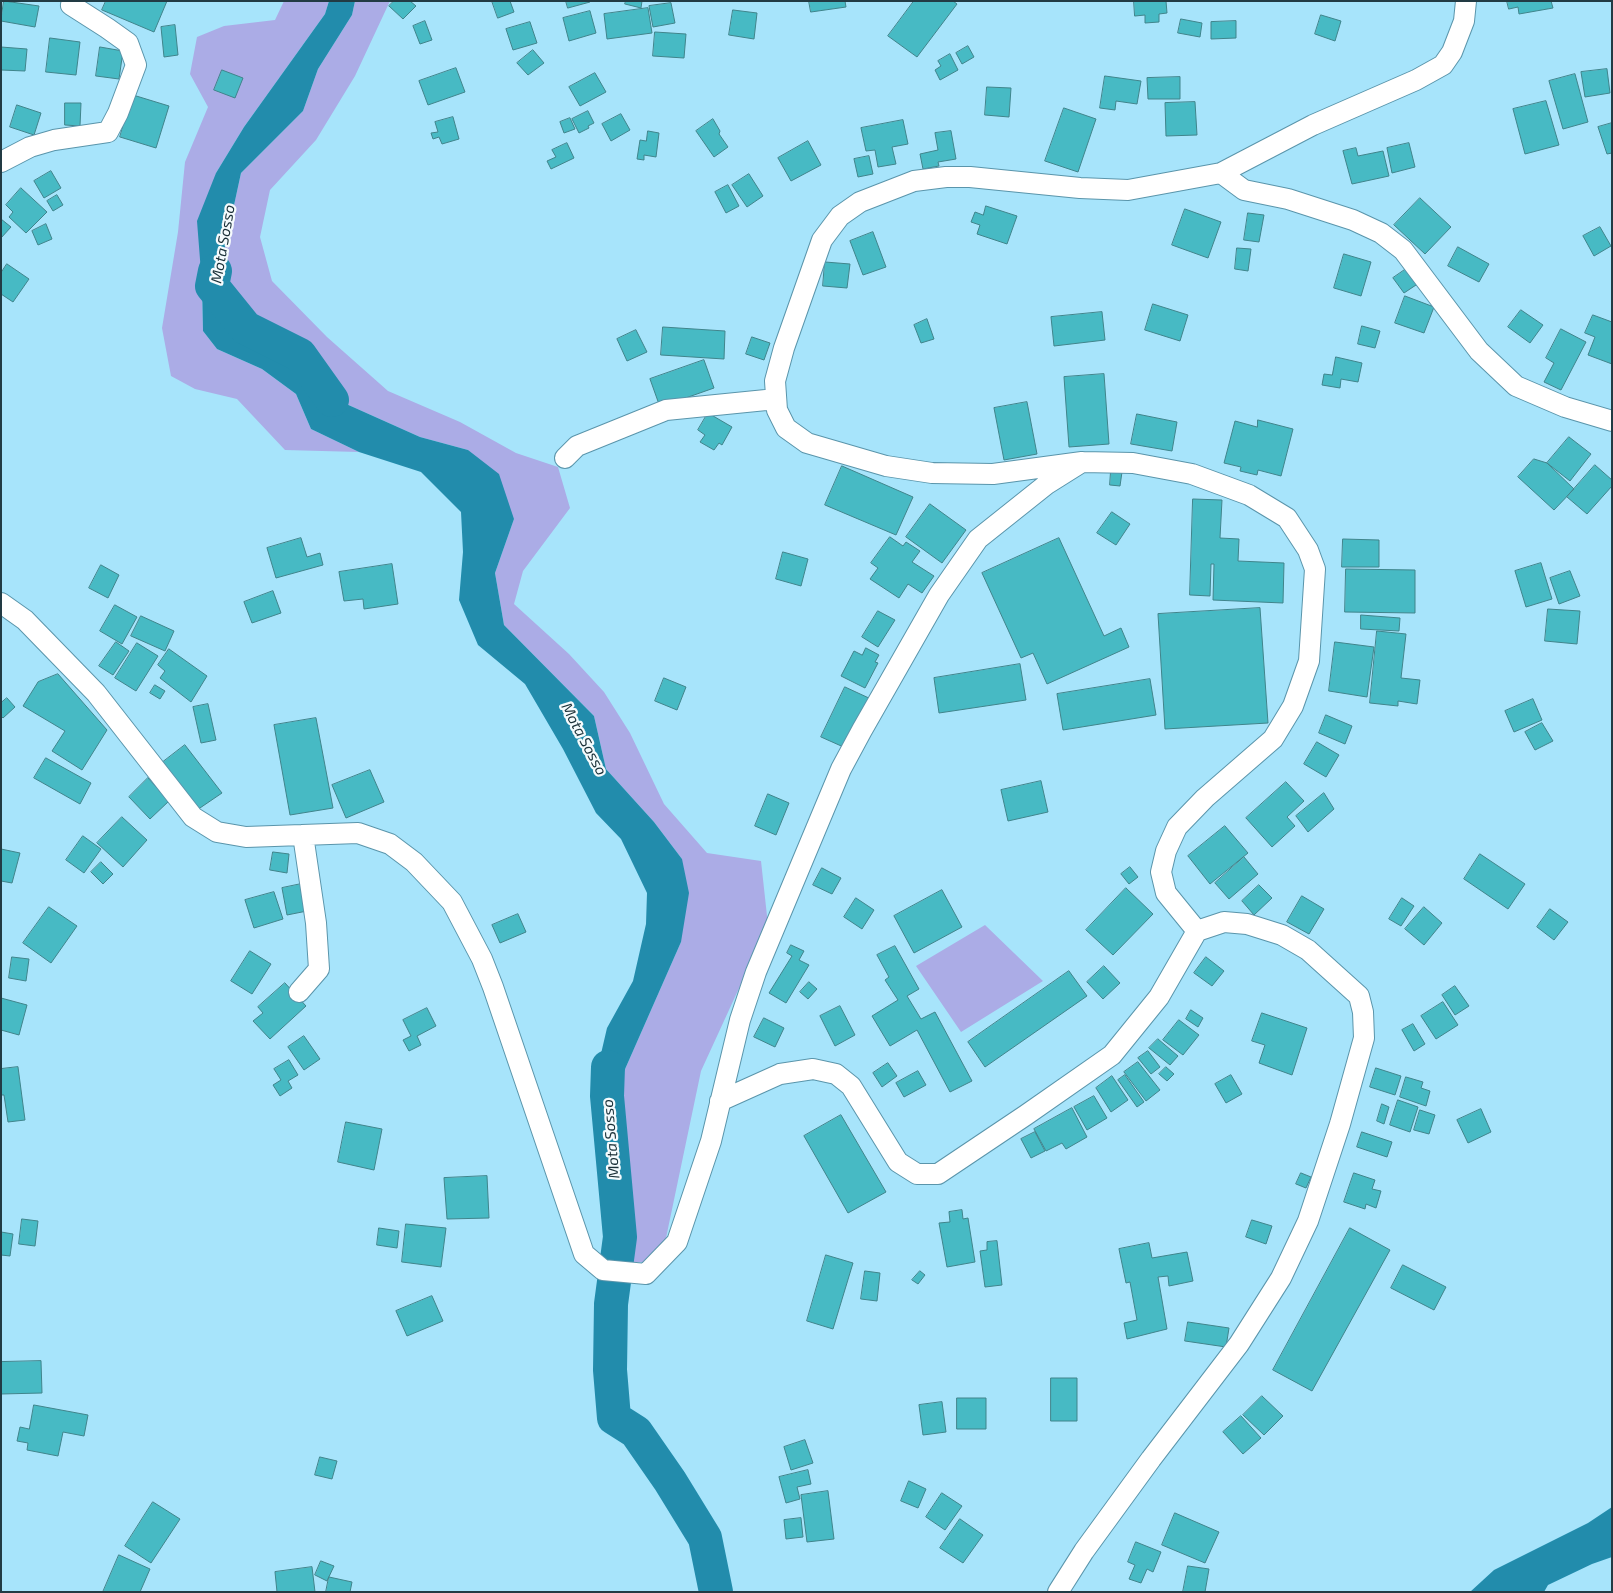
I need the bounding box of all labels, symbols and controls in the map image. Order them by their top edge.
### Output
water label: Mota Sosso [207,203,239,285]
water label: Mota Sosso [557,700,611,778]
water label: Mota Sosso [599,1099,623,1179]

